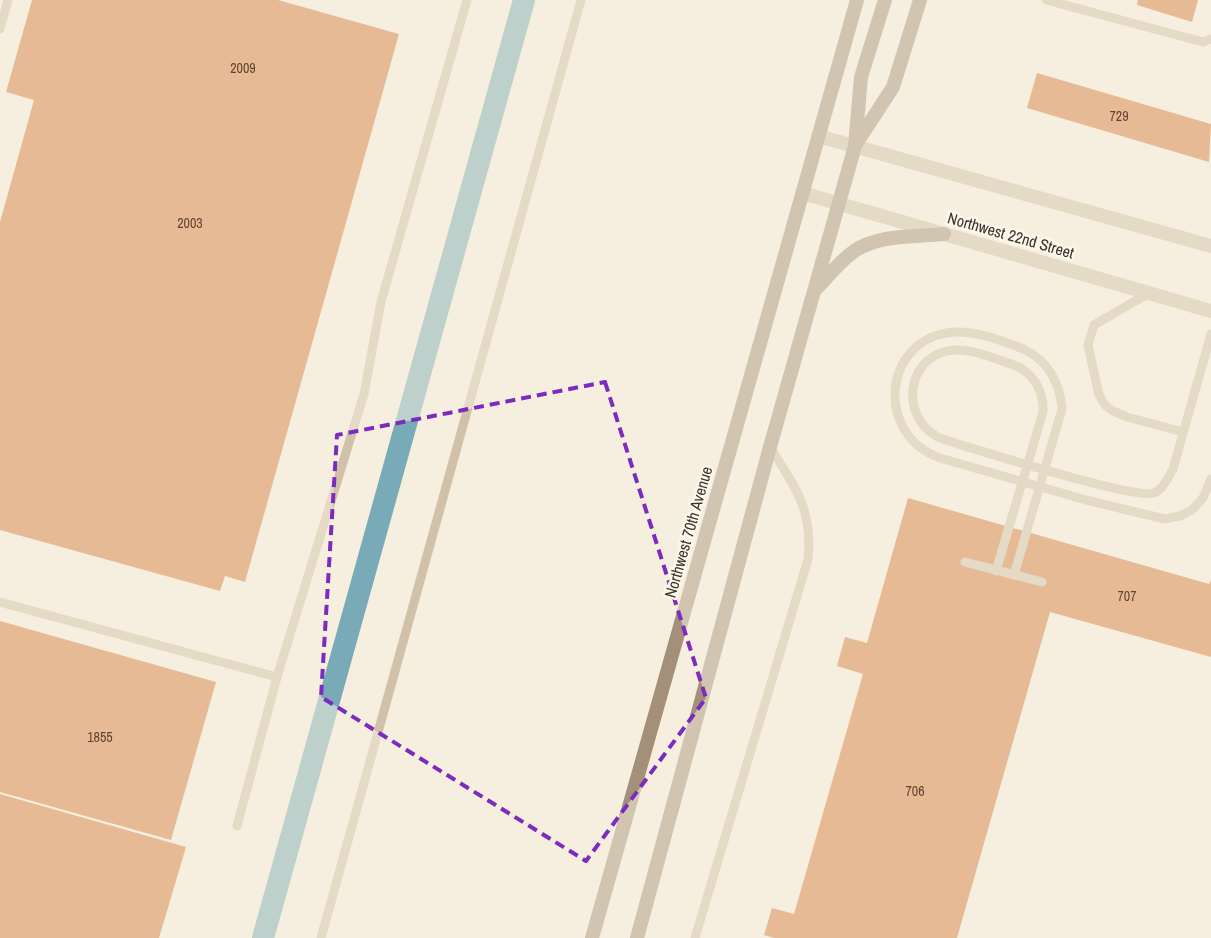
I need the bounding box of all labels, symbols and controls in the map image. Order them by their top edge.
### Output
house number: 2009 [230,59,256,77]
house number: 729 [1109,107,1129,125]
street label: Northwest 22nd Street [945,206,1077,264]
house number: 2003 [177,214,203,232]
street label: Northwest 70th Avenue [659,464,717,600]
house number: 707 [1117,587,1137,605]
house number: 1855 [87,728,113,746]
house number: 706 [905,782,925,800]

